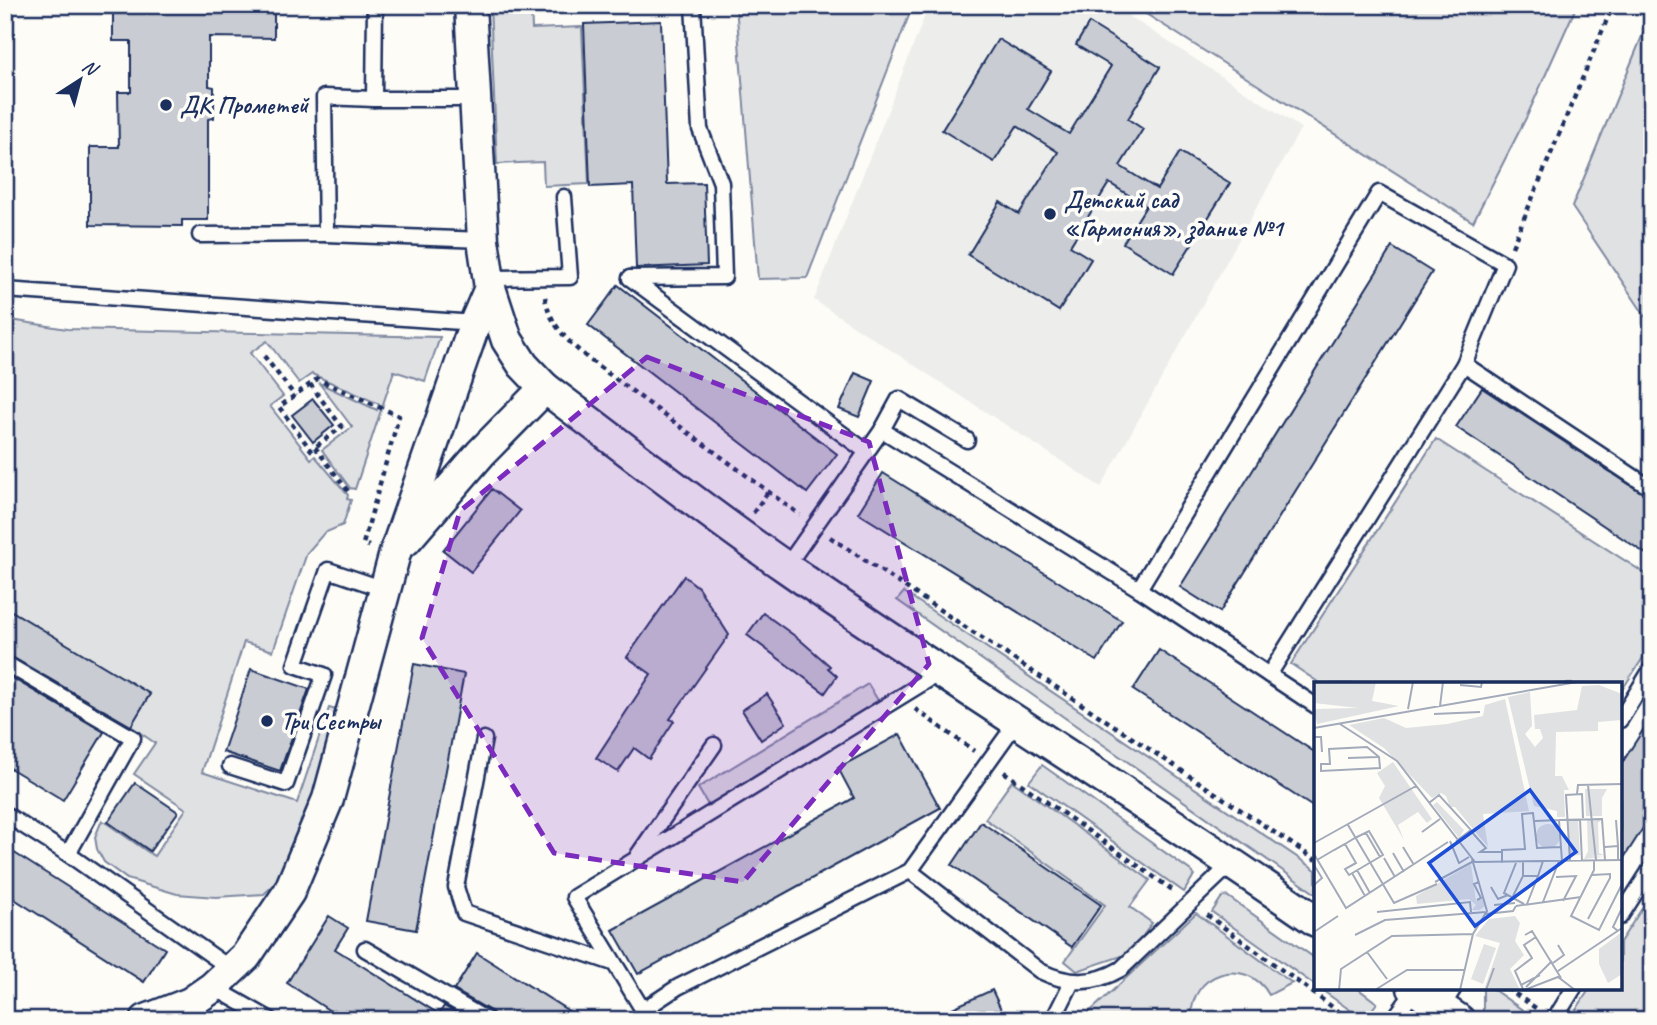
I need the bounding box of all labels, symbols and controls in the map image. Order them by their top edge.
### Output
north arrow [46,46,116,116]
text: N [78,54,104,82]
place label: ДК Прометей [180,90,310,120]
marker: ДК Прометей [158,97,174,113]
place label: Детский сад «Гармония», здание №1 [1064,185,1286,244]
marker: Детский сад «Гармония», здание №1 [1042,206,1058,222]
inset map [1314,682,1622,990]
place label: Три Сестры [281,706,382,736]
marker: Три Сестры [259,713,275,729]

